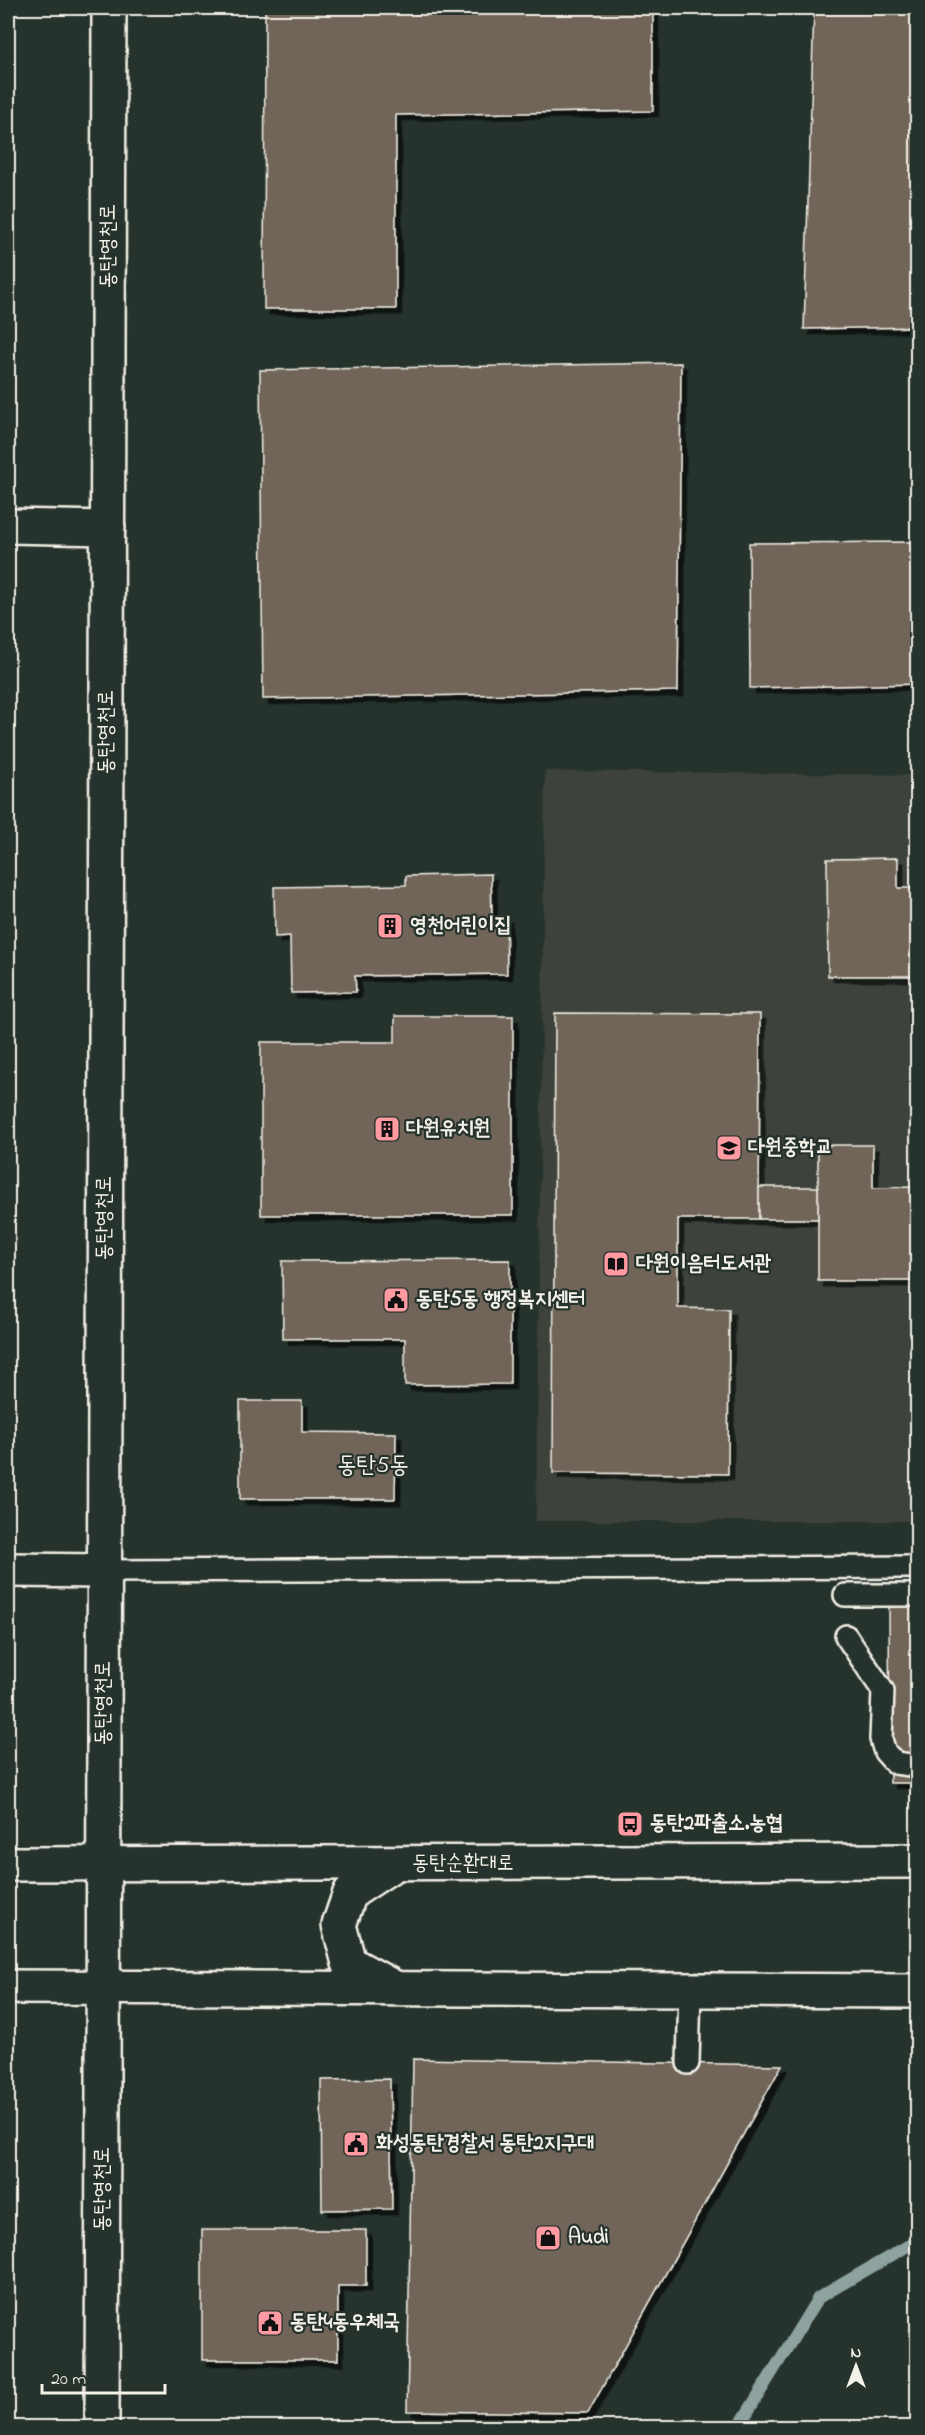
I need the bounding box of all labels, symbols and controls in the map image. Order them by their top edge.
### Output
street label: 동탄영천로 [94,204,124,288]
street label: 동탄영천로 [92,690,122,774]
building icon: 영천어린이집 [375,911,405,941]
place label: 영천어린이집 [410,911,511,941]
building icon: 다원유치원 [372,1114,402,1144]
place label: 다원유치원 [406,1114,491,1144]
school or university icon: 다원중학교 [714,1133,744,1163]
place label: 다원중학교 [748,1133,833,1163]
street label: 동탄영천로 [90,1176,120,1260]
library icon: 다원이음터도서관 [601,1249,631,1279]
place label: 다원이음터도서관 [636,1249,771,1279]
public building icon: 동탄5동 행정복지센터 [381,1285,411,1315]
place label: 동탄5동 행정복지센터 [416,1285,585,1315]
district label: 동탄5동 [337,1449,409,1484]
street label: 동탄영천로 [89,1661,119,1745]
bus stop icon: 동탄2파출소.농협 [615,1809,645,1839]
place label: 동탄2파출소.농협 [650,1809,783,1839]
street label: 동탄순환대로 [412,1849,514,1879]
public building icon: 화성동탄경찰서 동탄2지구대 [341,2129,371,2159]
place label: 화성동탄경찰서 동탄2지구대 [376,2129,594,2159]
street label: 동탄영천로 [88,2147,118,2231]
shop icon: Audi [533,2223,563,2253]
place label: Audi [568,2223,609,2253]
public building icon: 동탄4동우체국 [255,2308,285,2338]
place label: 동탄4동우체국 [290,2308,400,2338]
north arrow [826,2336,886,2396]
text: N [851,2341,862,2365]
scale bar [42,2357,165,2395]
text: 20 m [51,2367,86,2393]

